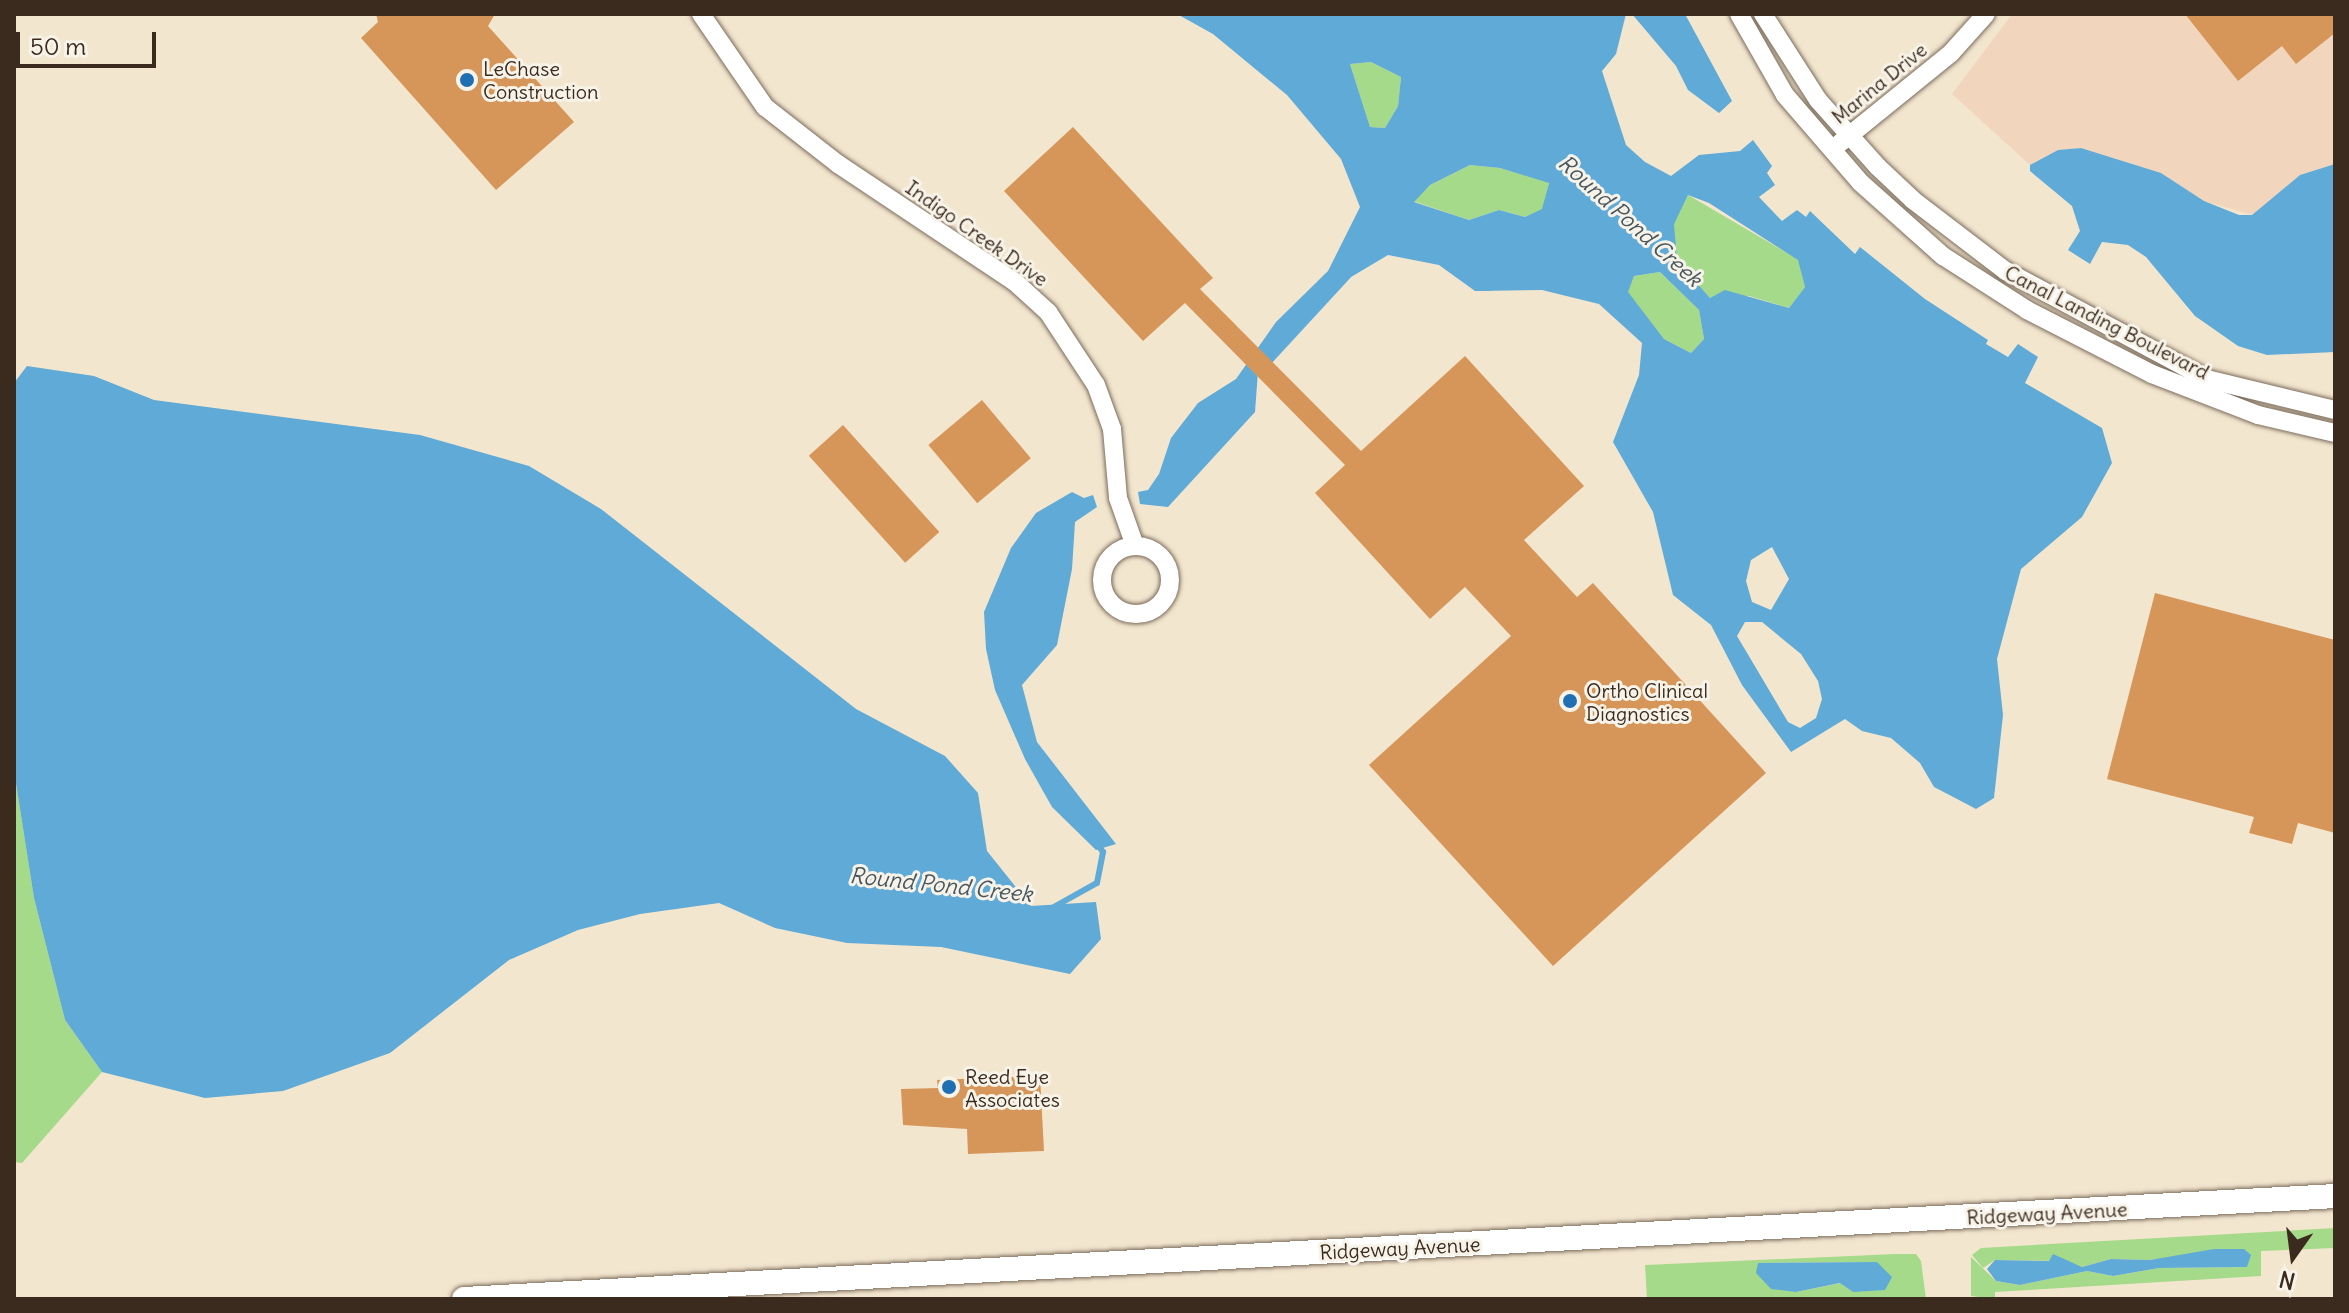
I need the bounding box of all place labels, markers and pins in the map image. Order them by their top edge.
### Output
place label: LeChase Construction [483,56,599,103]
marker: LeChase Construction [458,71,476,89]
place label: Ortho Clinical Diagnostics [1586,678,1708,725]
marker: Ortho Clinical Diagnostics [1561,692,1579,710]
place label: Reed Eye Associates [965,1064,1060,1111]
marker: Reed Eye Associates [940,1078,958,1096]

